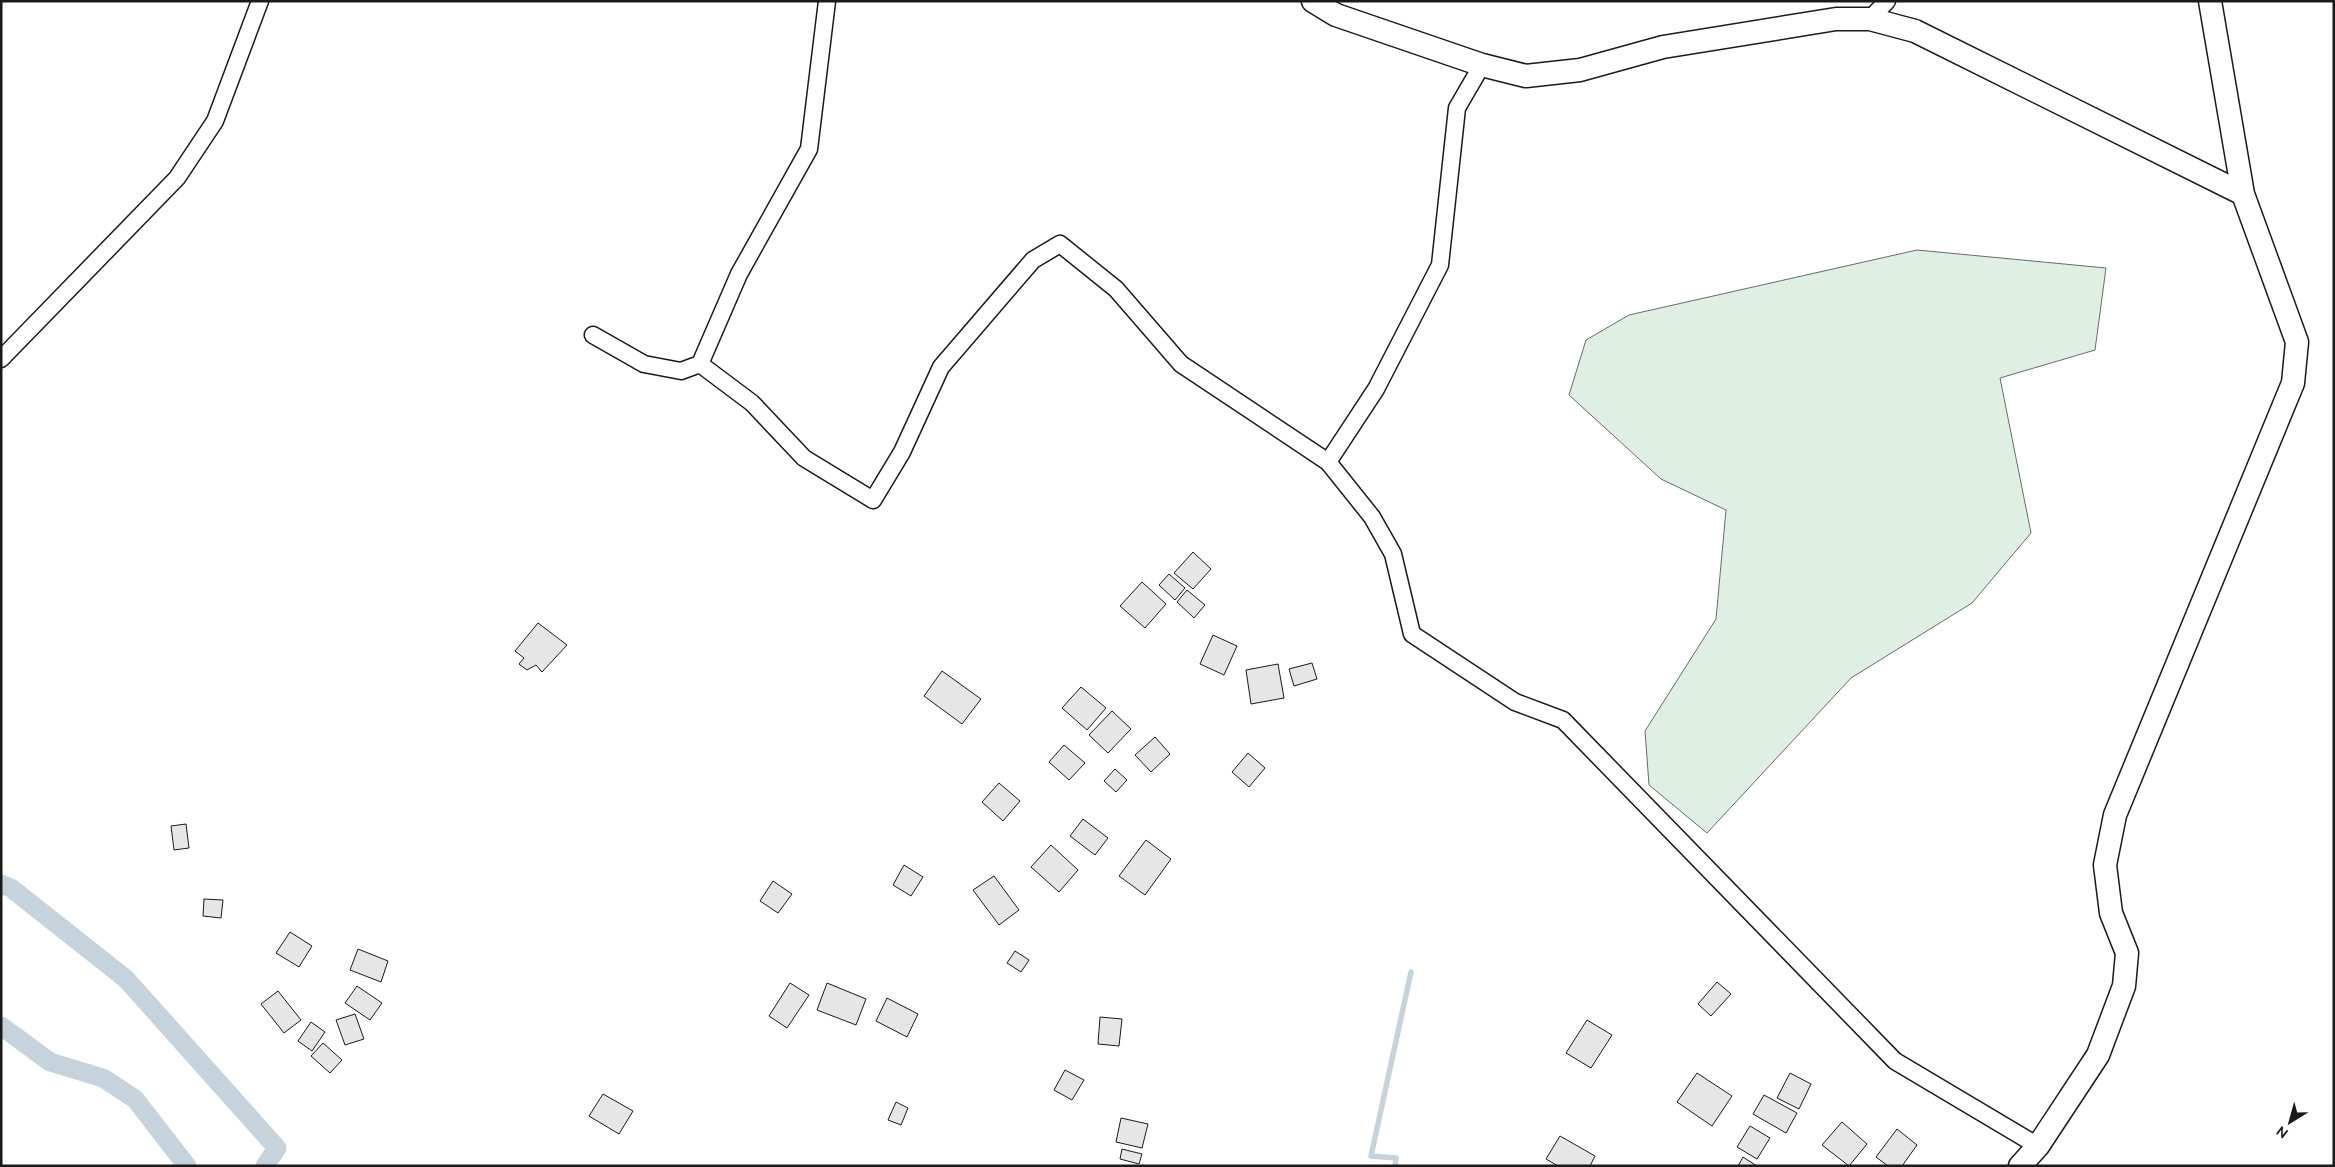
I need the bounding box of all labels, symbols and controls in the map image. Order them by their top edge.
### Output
north arrow [2265,1097,2315,1147]
text: N [2273,1123,2291,1142]

